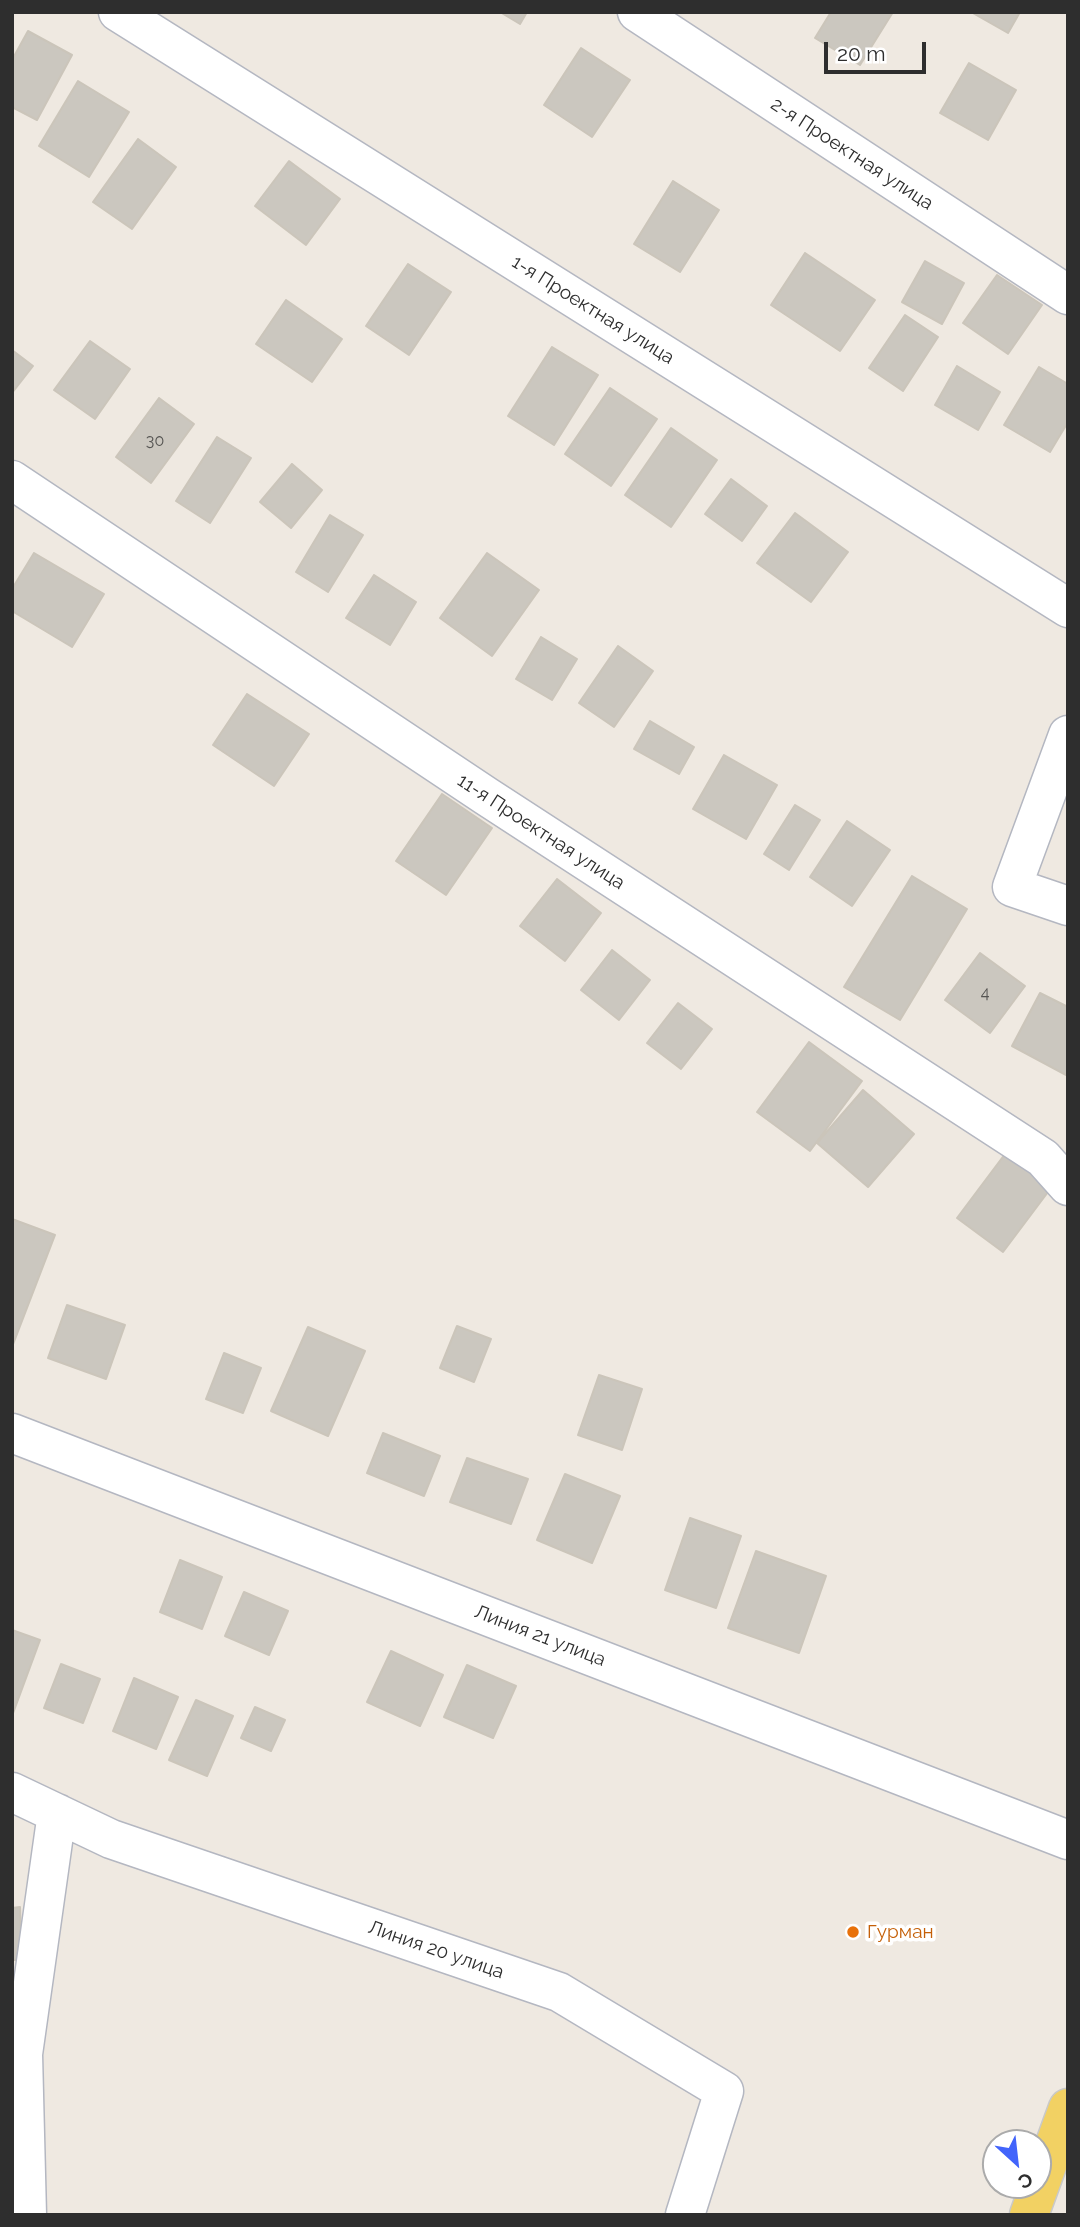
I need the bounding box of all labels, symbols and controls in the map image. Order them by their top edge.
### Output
scale bar [828,28,930,72]
text: 20 m [837,41,885,66]
street label: 2-я Проектная улица [766,93,938,215]
street label: 1-я Проектная улица [508,251,678,369]
house number: 30 [146,431,164,451]
street label: 11-я Проектная улица [453,769,629,895]
house number: 4 [981,983,989,1003]
street label: Линия 21 улица [471,1600,609,1672]
street label: Линия 20 улица [365,1916,507,1984]
place label: Гурман [867,1921,934,1943]
marker: Гурман [845,1924,861,1940]
north arrow [982,2129,1052,2199]
text: С [1015,2168,1036,2194]

